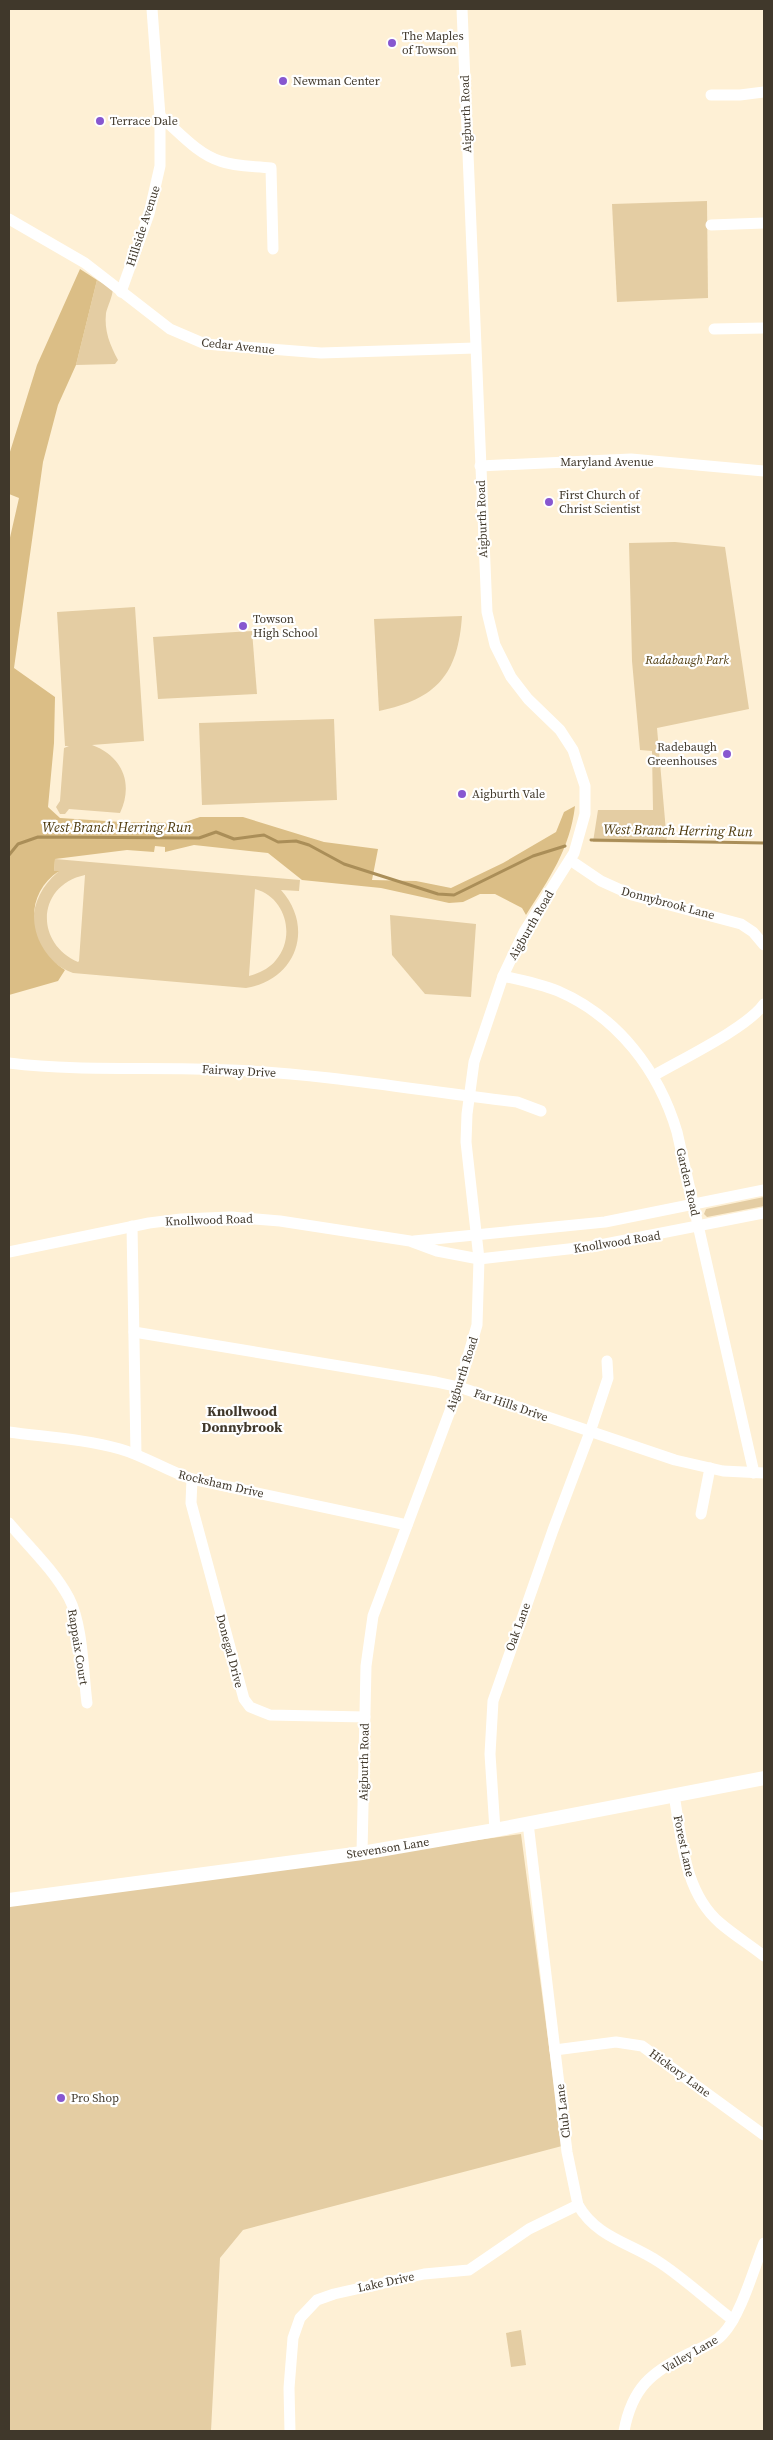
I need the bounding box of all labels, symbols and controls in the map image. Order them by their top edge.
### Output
place label: The Maples of Towson [402,28,464,58]
marker: The Maples of Towson [386,37,398,49]
place label: Newman Center [293,73,380,89]
marker: Newman Center [277,75,289,87]
street label: Aigburth Road [457,75,475,153]
place label: Terrace Dale [110,113,178,129]
marker: Terrace Dale [94,115,106,127]
street label: Hillside Avenue [122,184,164,268]
street label: Cedar Avenue [201,334,275,358]
street label: Maryland Avenue [560,454,654,470]
street label: Aigburth Road [473,480,491,558]
place label: First Church of Christ Scientist [559,487,641,517]
marker: First Church of Christ Scientist [543,496,555,508]
place label: Towson High School [253,611,318,641]
marker: Towson High School [237,620,249,632]
park label: Radabaugh Park [644,652,729,668]
place label: Radebaugh Greenhouses [647,739,717,769]
marker: Radebaugh Greenhouses [721,748,733,760]
place label: Aigburth Vale [472,786,545,802]
marker: Aigburth Vale [456,788,468,800]
water label: West Branch Herring Run [42,817,192,837]
water label: West Branch Herring Run [603,819,753,841]
street label: Donnybrook Lane [620,883,716,923]
street label: Aigburth Road [505,887,557,963]
street label: Fairway Drive [202,1061,276,1081]
street label: Garden Road [672,1146,704,1218]
street label: Knollwood Road [165,1210,253,1230]
street label: Knollwood Road [572,1227,662,1257]
street label: Aigburth Road [442,1334,482,1413]
street label: Far Hills Drive [472,1385,550,1425]
district label: Knollwood Donnybrook [202,1401,283,1437]
street label: Rocksham Drive [177,1466,265,1502]
street label: Oak Lane [502,1601,534,1653]
street label: Rappaix Court [64,1608,92,1686]
street label: Donegal Drive [212,1612,248,1690]
street label: Aigburth Road [355,1723,373,1801]
street label: Forest Lane [670,1814,698,1878]
street label: Stevenson Lane [345,1834,431,1862]
street label: Hickory Lane [646,2045,714,2101]
street label: Club Lane [552,2083,574,2139]
place label: Pro Shop [71,2090,119,2106]
marker: Pro Shop [55,2092,67,2104]
street label: Lake Drive [356,2268,416,2296]
street label: Valley Lane [659,2332,721,2376]

